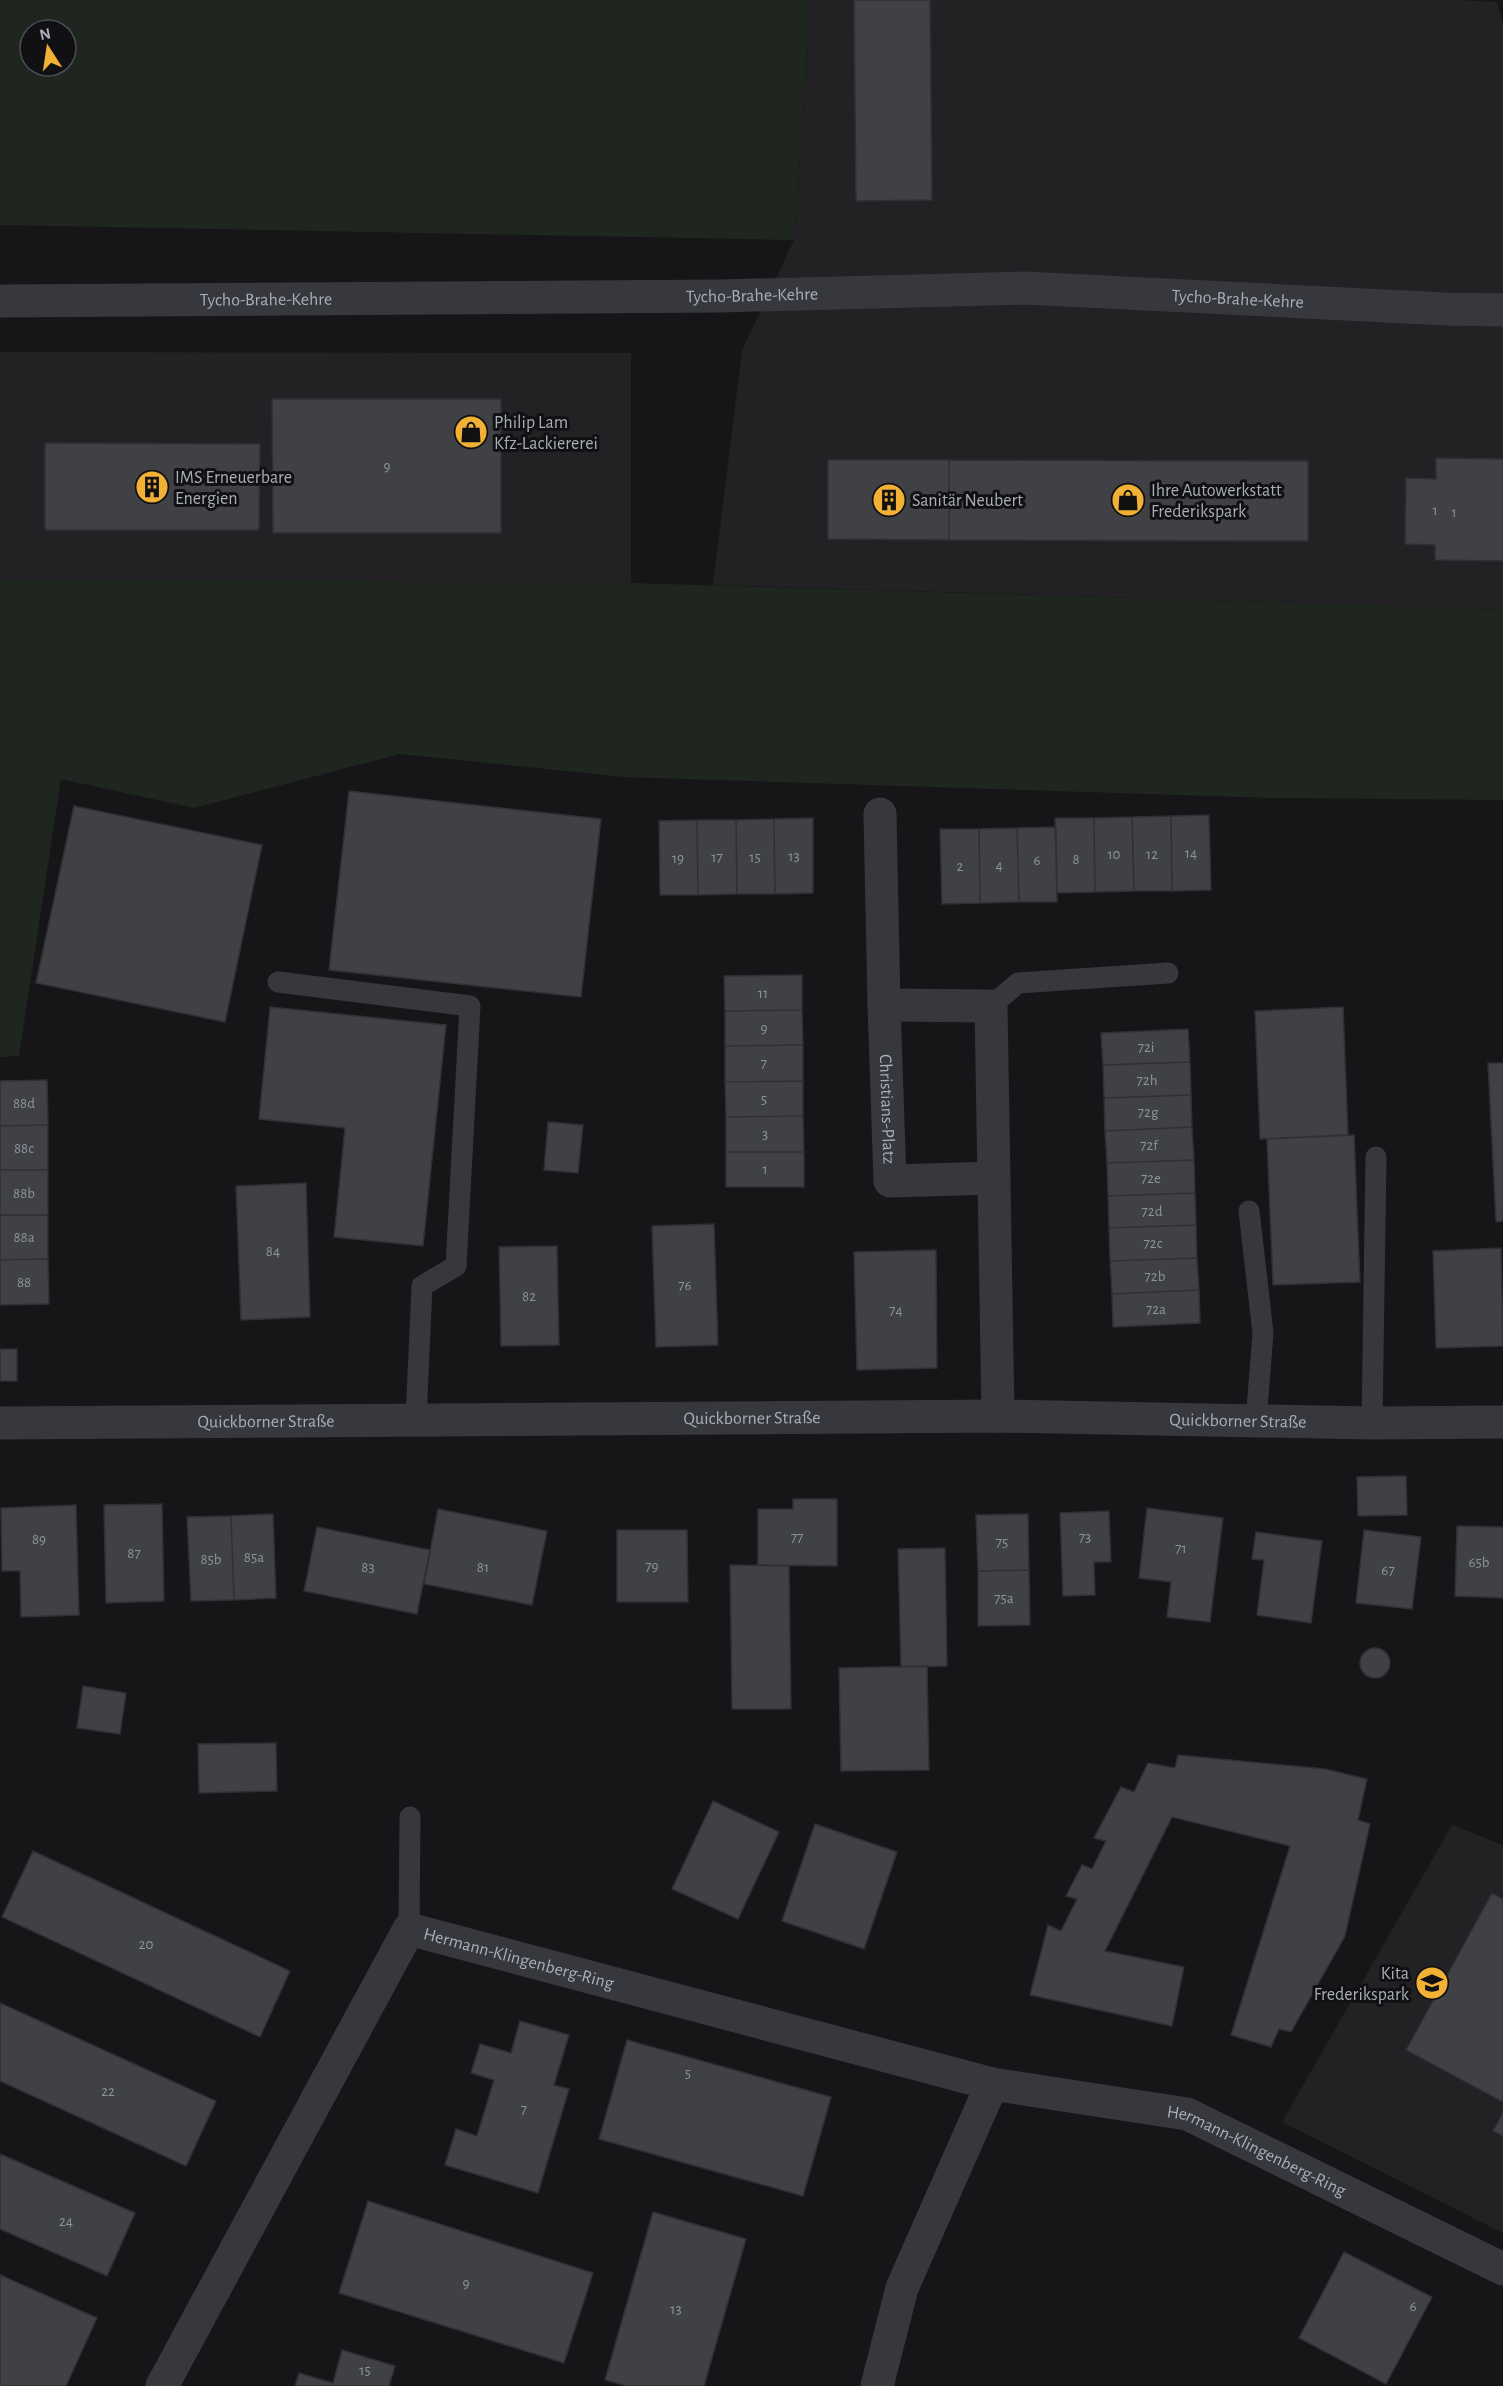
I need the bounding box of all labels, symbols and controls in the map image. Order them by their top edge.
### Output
north arrow [18,18,78,78]
text: N [38,25,52,43]
street label: Tycho-Brahe-Kehre [686,285,818,306]
street label: Tycho-Brahe-Kehre [1171,287,1304,312]
street label: Tycho-Brahe-Kehre [200,291,332,310]
shop icon: Philip Lam Kfz-Lackiererei [453,414,489,450]
place label: Philip Lam Kfz-Lackiererei [494,414,598,453]
house number: 9 [383,459,391,474]
building icon: IMS Erneuerbare Energien [134,469,170,505]
place label: IMS Erneuerbare Energien [175,469,292,508]
building icon: Sanitär Neubert [871,482,907,518]
shop icon: Ihre Autowerkstatt Frederikspark [1110,482,1146,518]
place label: Ihre Autowerkstatt Frederikspark [1151,482,1282,521]
place label: Sanitär Neubert [912,492,1023,510]
house number: 1 [1432,503,1438,518]
house number: 1 [1451,505,1457,520]
house number: 14 [1185,846,1197,861]
house number: 10 [1107,847,1121,862]
house number: 12 [1146,847,1158,862]
house number: 13 [788,849,800,864]
house number: 17 [711,850,723,865]
house number: 15 [749,850,761,865]
house number: 19 [672,851,684,866]
house number: 8 [1072,852,1080,867]
house number: 6 [1033,853,1041,868]
house number: 4 [995,858,1003,873]
house number: 2 [957,859,964,874]
house number: 11 [758,986,768,1001]
house number: 9 [760,1021,768,1036]
house number: 72i [1138,1040,1154,1055]
street label: Christians-Platz [876,1054,897,1164]
house number: 7 [761,1056,767,1071]
house number: 72h [1137,1073,1157,1088]
house number: 5 [761,1092,767,1107]
house number: 88d [13,1096,35,1111]
house number: 72g [1138,1105,1159,1120]
house number: 3 [762,1127,768,1142]
house number: 72f [1140,1138,1159,1153]
house number: 88c [14,1141,34,1156]
house number: 1 [762,1162,768,1177]
house number: 72e [1141,1171,1161,1186]
house number: 88b [13,1186,35,1201]
house number: 72d [1142,1204,1163,1219]
house number: 88a [13,1230,35,1245]
house number: 72c [1144,1236,1163,1251]
house number: 84 [266,1244,280,1259]
house number: 72b [1145,1269,1166,1284]
house number: 88 [17,1275,31,1290]
house number: 76 [678,1278,692,1293]
house number: 82 [522,1289,536,1304]
house number: 72a [1146,1302,1166,1317]
house number: 74 [889,1303,903,1318]
street label: Quickborner Straße [683,1409,821,1428]
street label: Quickborner Straße [1169,1411,1307,1432]
street label: Quickborner Straße [197,1413,335,1432]
house number: 77 [791,1530,803,1545]
house number: 73 [1079,1530,1091,1545]
house number: 89 [32,1532,46,1547]
house number: 75 [996,1535,1008,1550]
house number: 71 [1175,1541,1187,1556]
house number: 87 [127,1546,141,1561]
house number: 85a [244,1550,264,1565]
house number: 85b [200,1552,222,1567]
house number: 65b [1468,1555,1490,1570]
house number: 79 [645,1559,659,1574]
house number: 83 [361,1560,375,1575]
house number: 81 [477,1560,489,1575]
house number: 67 [1381,1563,1395,1578]
house number: 75a [994,1591,1014,1606]
street label: Hermann-Klingenberg-Ring [421,1925,616,1993]
house number: 20 [139,1937,153,1952]
place label: Kita Frederikspark [1314,1965,1410,2004]
school or university icon: Kita Frederikspark [1414,1965,1450,2001]
house number: 5 [685,2066,691,2081]
house number: 22 [101,2084,115,2099]
house number: 7 [521,2102,527,2117]
street label: Hermann-Klingenberg-Ring [1166,2103,1349,2201]
house number: 24 [59,2214,73,2229]
house number: 9 [462,2276,470,2291]
house number: 6 [1409,2299,1417,2314]
house number: 13 [670,2302,682,2317]
house number: 15 [359,2363,371,2378]

